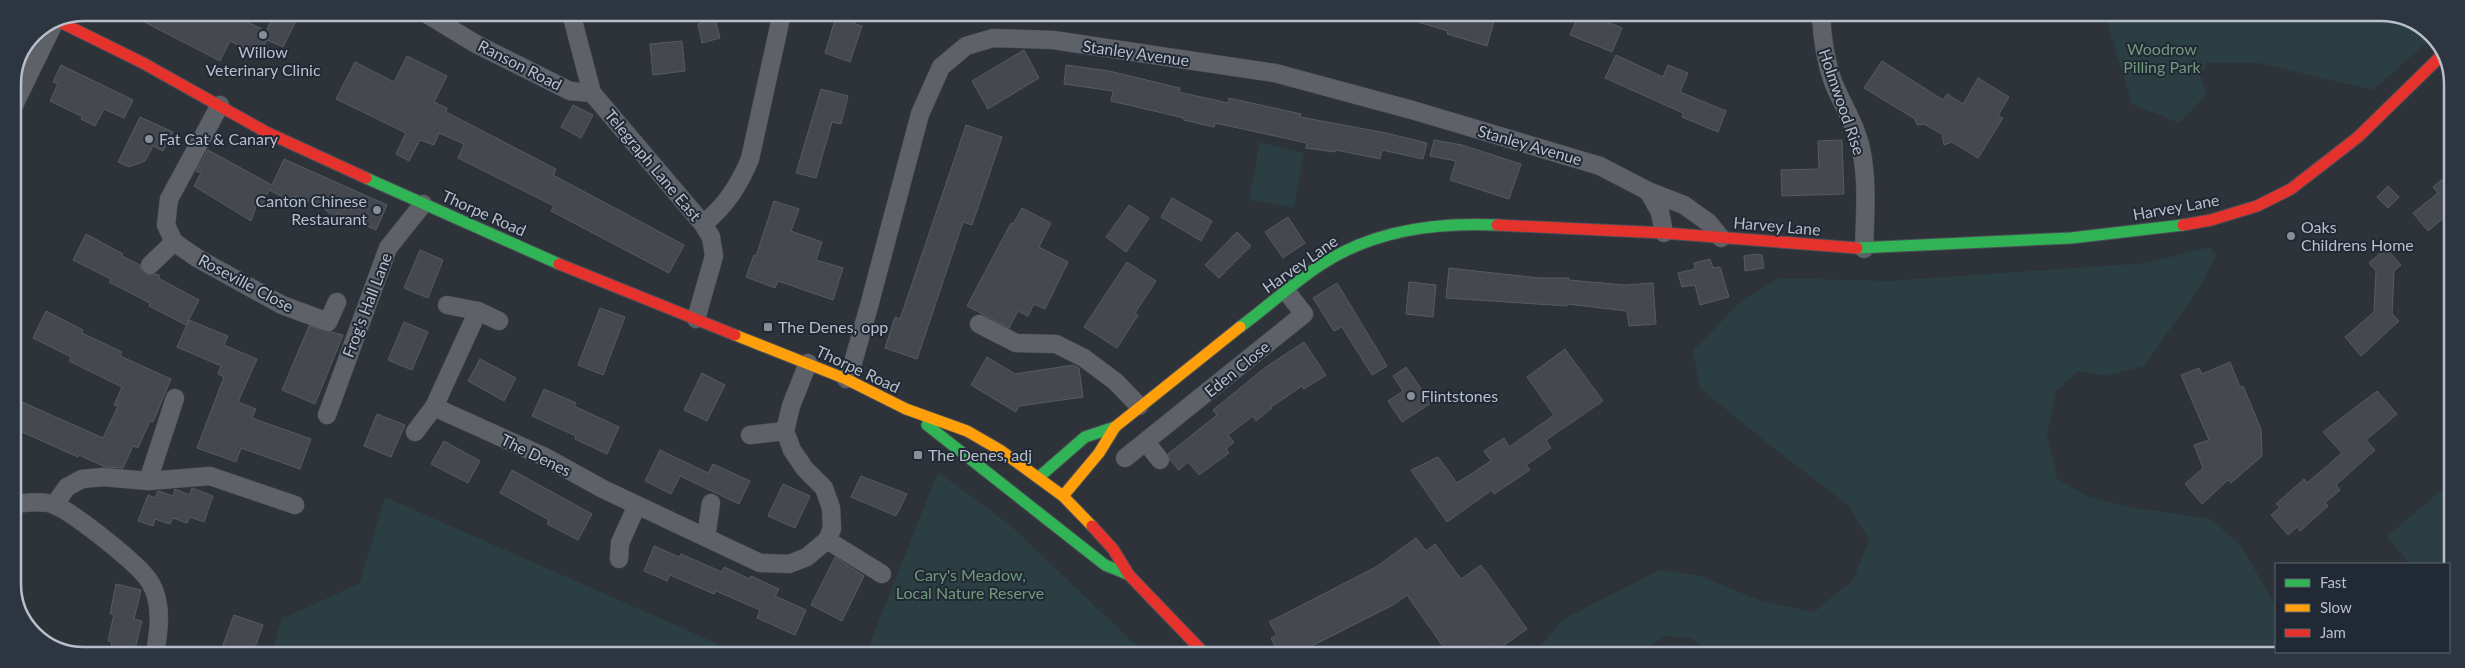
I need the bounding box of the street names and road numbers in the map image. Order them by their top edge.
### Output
street label: Ranson Road [475,35,565,94]
street label: Stanley Avenue [1082,36,1191,69]
street label: Holmwood Rise [1815,46,1869,157]
street label: Telegraph Lane East [601,105,706,224]
street label: Stanley Avenue [1476,121,1584,168]
street label: Thorpe Road [439,186,529,240]
street label: Harvey Lane [2131,190,2221,223]
street label: Harvey Lane [1733,212,1821,239]
street label: Harvey Lane [1258,231,1341,296]
street label: Roseville Close [195,250,297,316]
street label: Frog's Hall Lane [338,250,395,360]
street label: Eden Close [1200,337,1273,401]
street label: Thorpe Road [813,341,903,396]
street label: The Denes [498,429,574,480]

